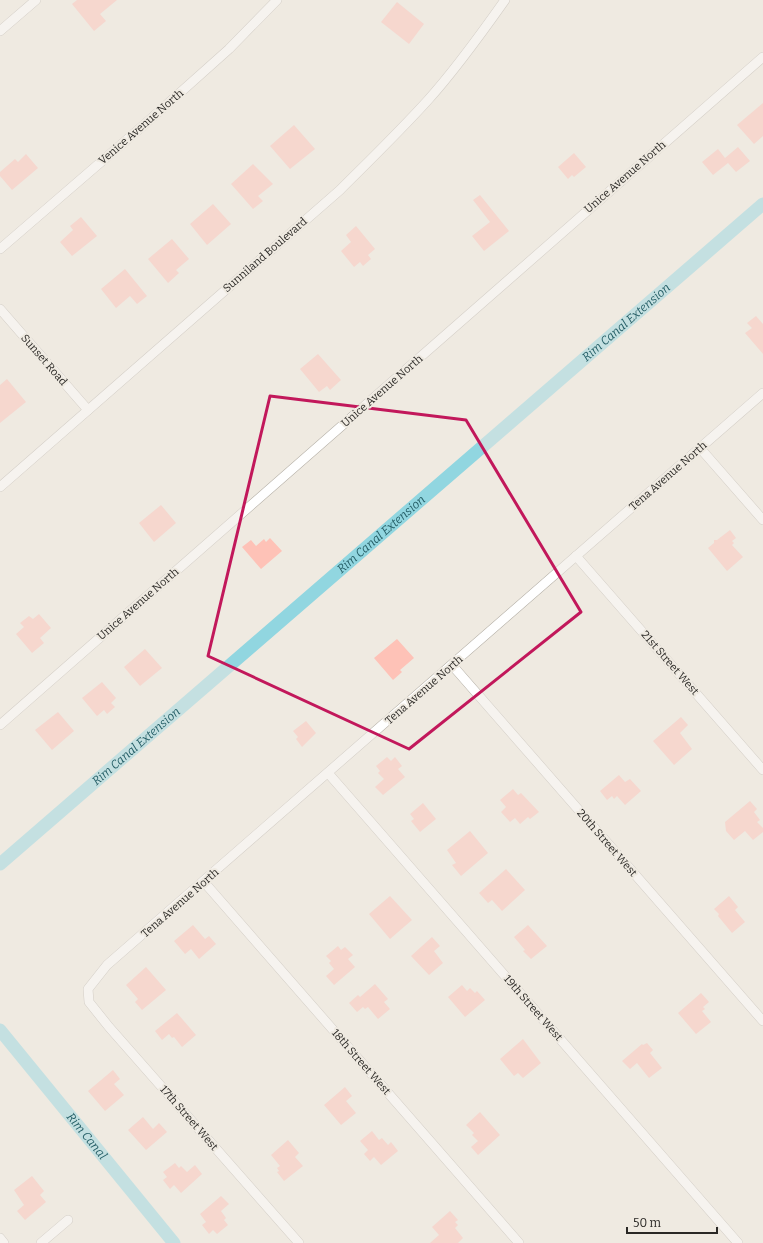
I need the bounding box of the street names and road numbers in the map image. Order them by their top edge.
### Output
street label: Venice Avenue North [96,87,186,167]
street label: Unice Avenue North [582,138,668,216]
street label: Sunniland Boulevard [220,215,310,295]
street label: Sunset Road [18,332,70,389]
street label: Unice Avenue North [339,352,425,430]
street label: Tena Avenue North [627,439,710,513]
street label: Unice Avenue North [95,565,181,643]
street label: 21st Street West [639,628,701,698]
street label: Tena Avenue North [383,653,466,727]
street label: 20th Street West [574,807,640,879]
street label: Tena Avenue North [139,866,222,940]
street label: 19th Street West [501,972,565,1044]
street label: 18th Street West [329,1026,393,1098]
street label: 17th Street West [157,1083,221,1153]

